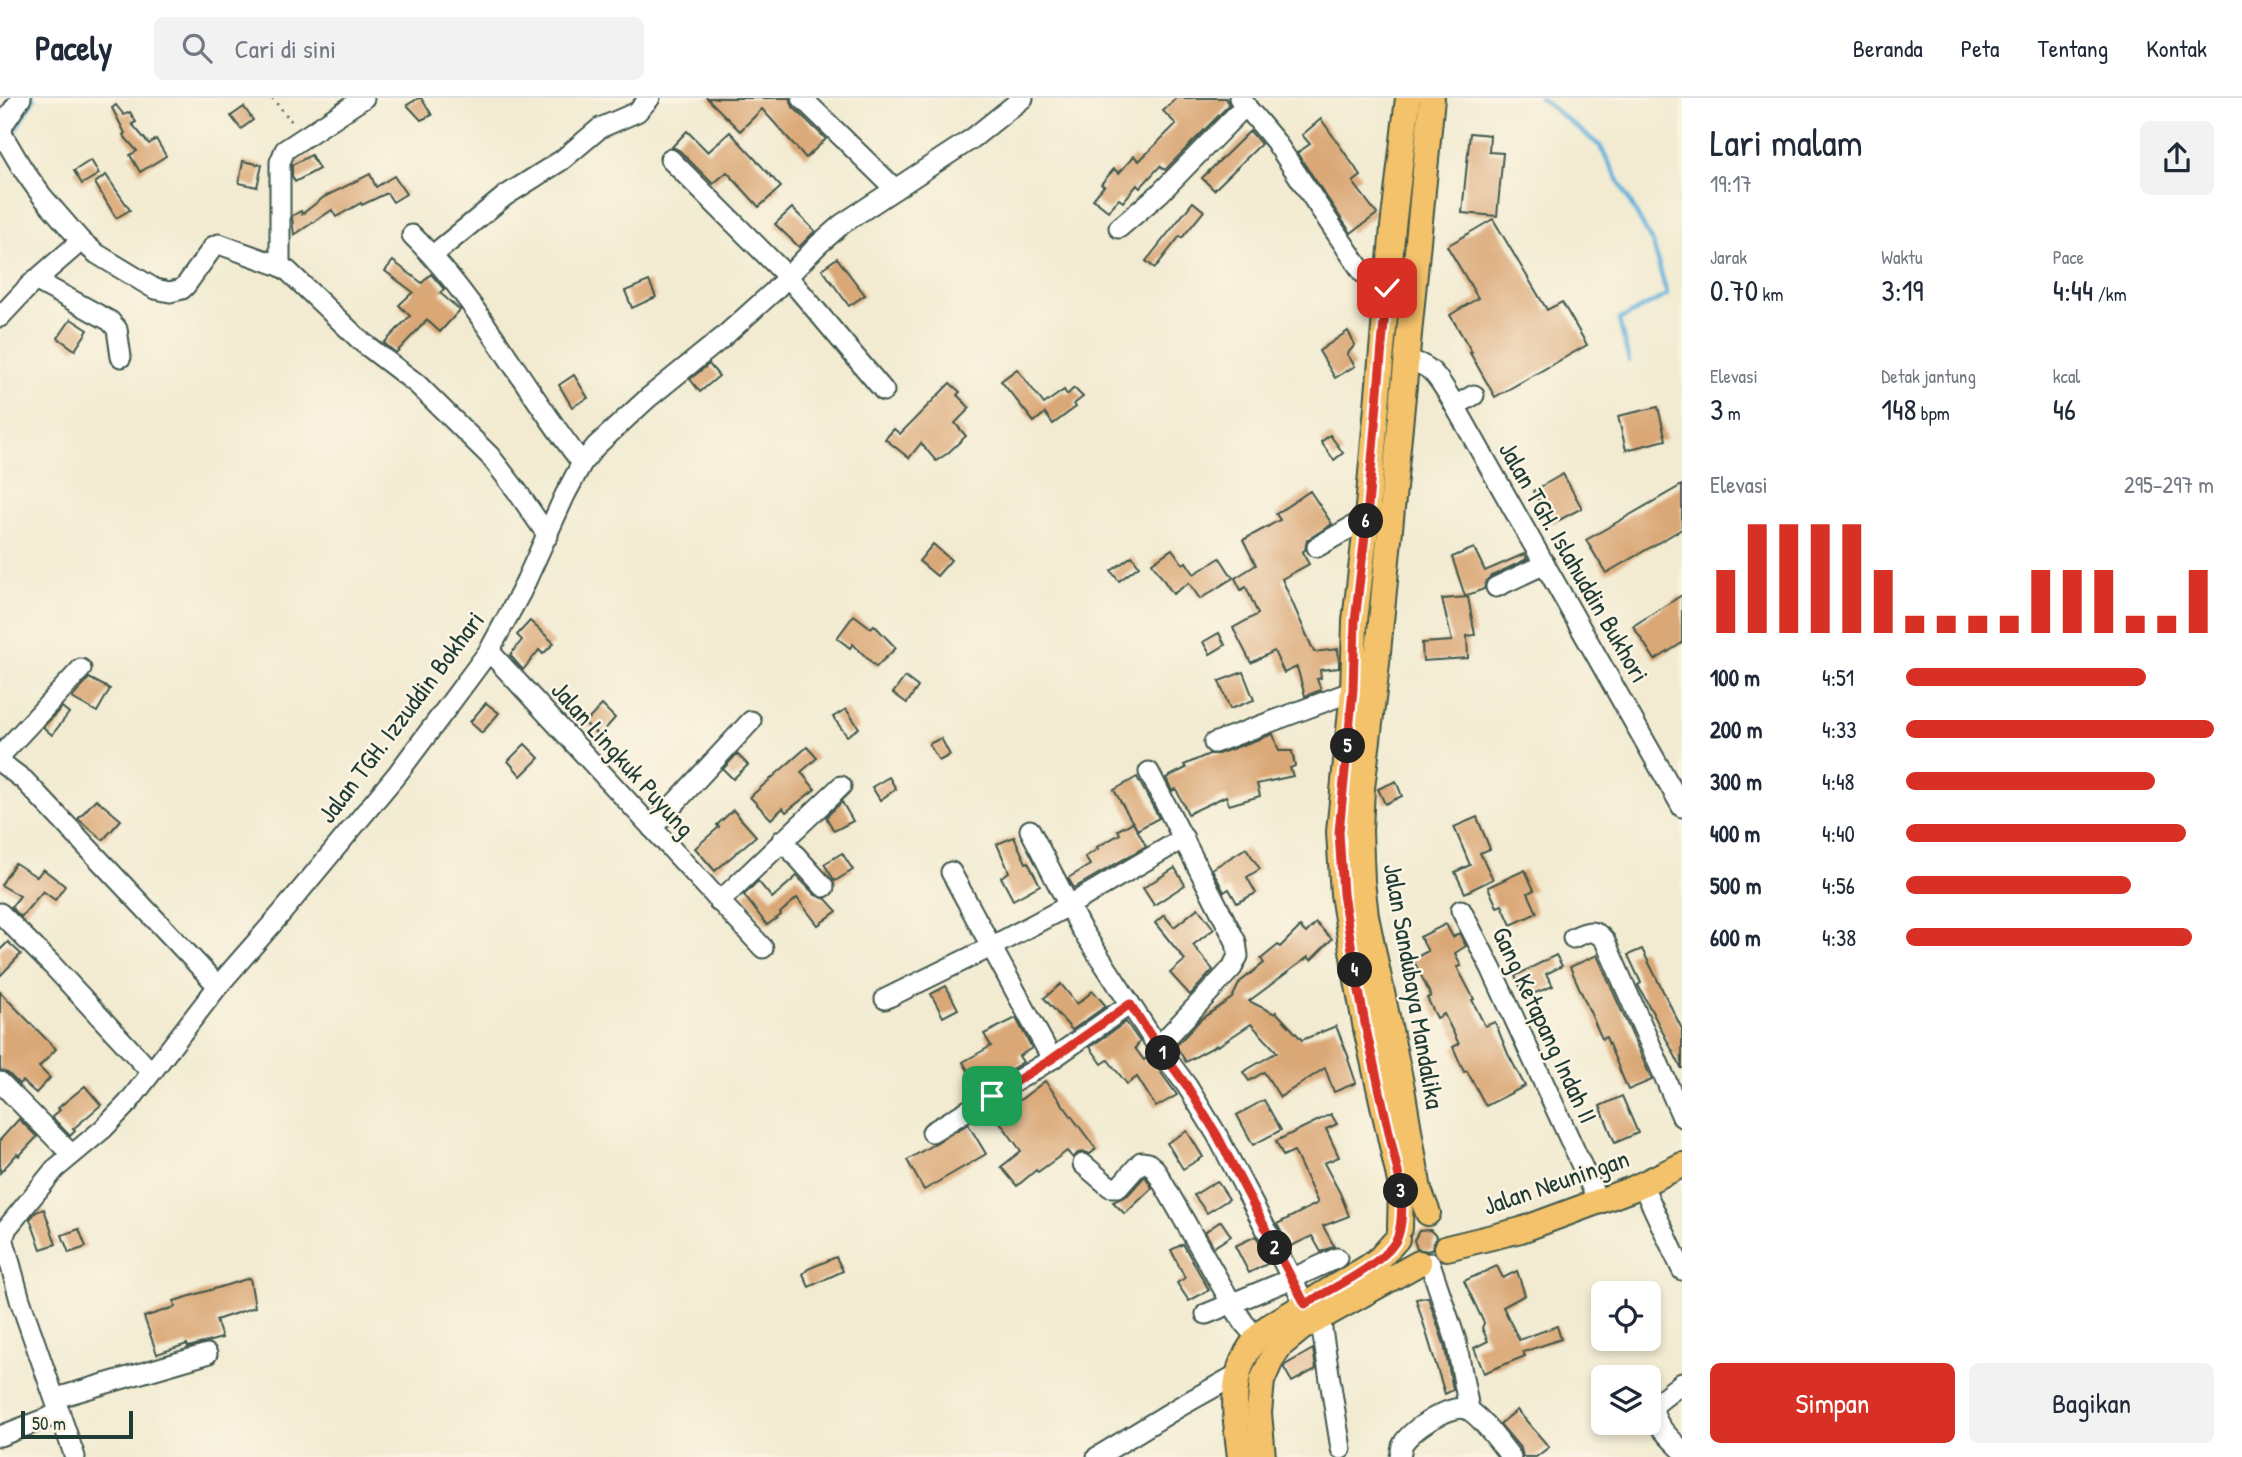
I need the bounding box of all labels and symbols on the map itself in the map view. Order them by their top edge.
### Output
pin [1357,258,1417,318]
street label: Jalan TGH. Islahuddin Bukhori [1491,435,1658,689]
pin: 6 [1348,504,1384,538]
street label: Jalan TGH. Izzuddin Bokhari [309,604,492,830]
street label: Jalan Lingkuk Puyung [544,673,703,844]
pin: 5 [1330,728,1366,764]
street label: Jalan Sandubaya Mandalika [1376,860,1453,1111]
street label: Gang Ketapang Indah II [1485,921,1606,1129]
pin: 4 [1338,952,1372,988]
pin: 1 [1146,1035,1180,1070]
pin [962,1066,1022,1126]
street label: Jalan Neuningan [1478,1140,1633,1223]
pin: 3 [1384,1174,1418,1208]
pin: 2 [1258,1230,1292,1266]
scale bar [21,1408,133,1440]

